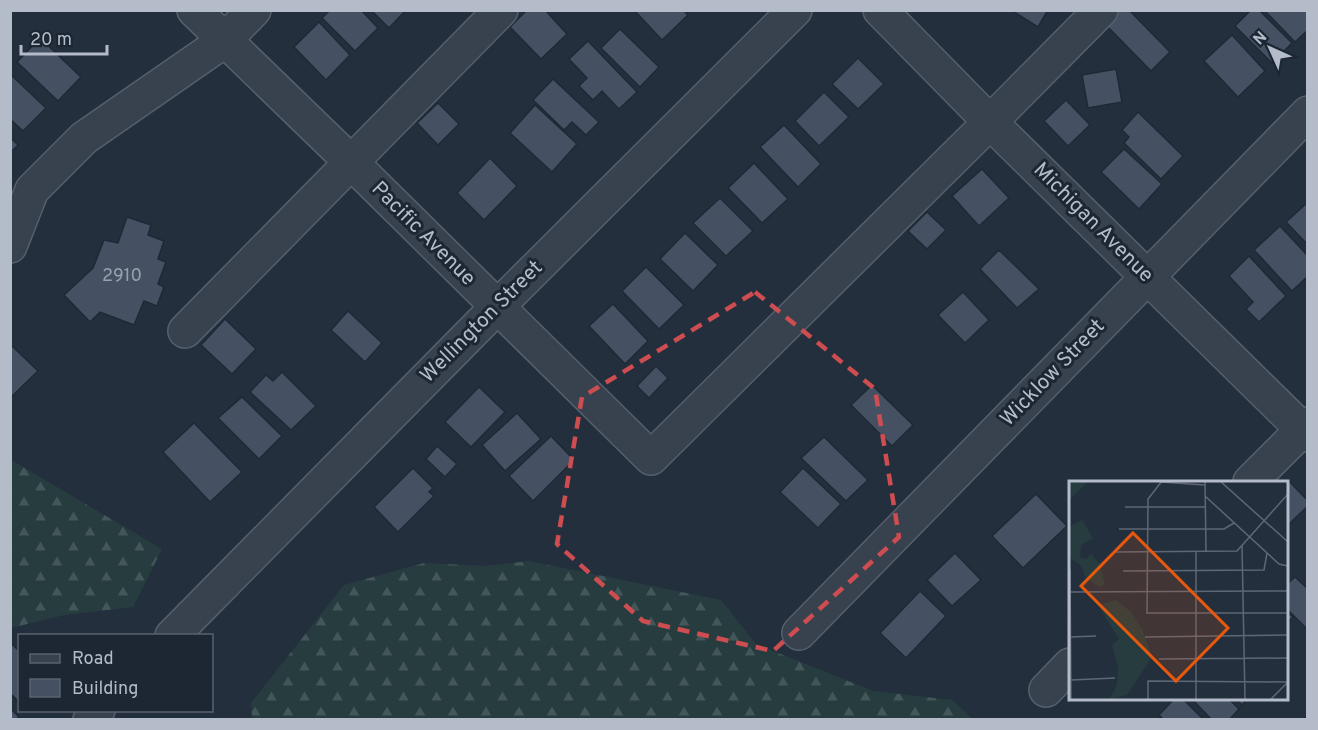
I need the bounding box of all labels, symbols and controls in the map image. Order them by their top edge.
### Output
scale bar [21,18,106,56]
north arrow [1240,18,1300,78]
text: N [1250,28,1272,50]
text: 20 m [30,29,72,52]
street label: Michigan Avenue [1027,157,1159,289]
street label: Pacific Avenue [365,176,481,292]
street label: Wellington Street [415,255,549,389]
house number: 2910 [102,265,142,288]
street label: Wicklow Street [995,313,1111,433]
inset map [1069,481,1288,700]
legend [18,634,213,712]
text: Road [72,648,114,671]
text: Building [72,678,138,701]

